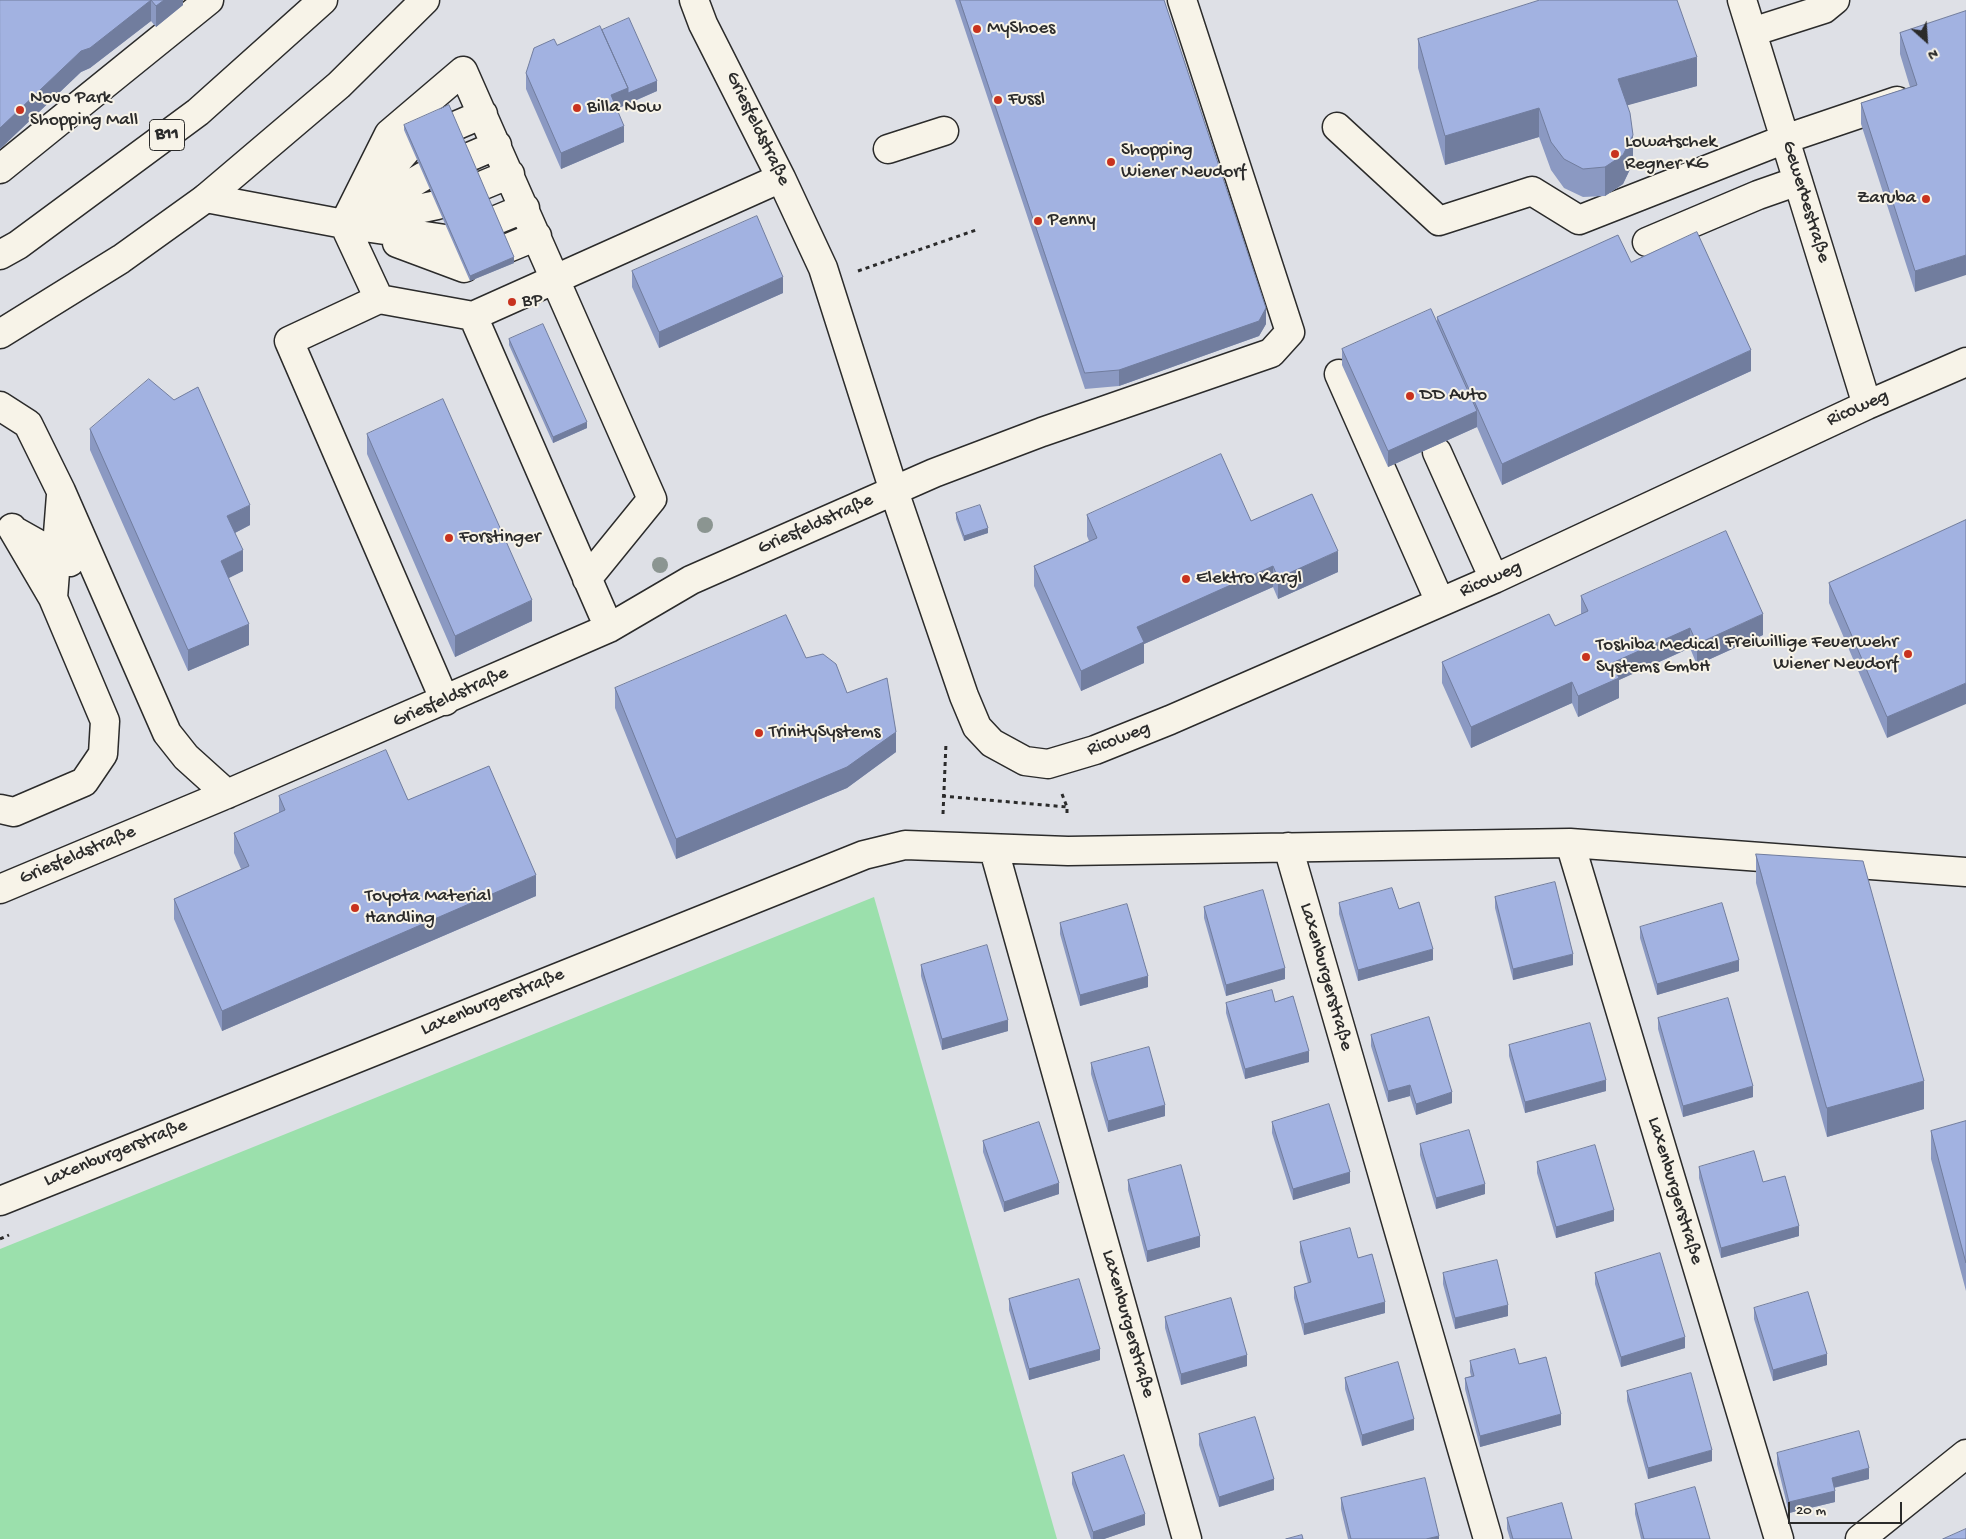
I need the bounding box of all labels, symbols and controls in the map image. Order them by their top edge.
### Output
north arrow [1901,15,1951,65]
place label: MyShoes [987,18,1055,40]
marker: MyShoes [971,23,983,35]
text: N [1925,44,1941,64]
street label: Griesfeldstraße [720,68,794,190]
place label: Novo Park Shopping Mall [30,88,138,132]
place label: Fussl [1008,89,1045,111]
marker: Fussl [992,94,1004,106]
place label: Billa Now [587,97,661,119]
marker: Billa Now [571,102,583,114]
marker: Novo Park Shopping Mall [14,104,26,116]
road number: B11 [150,120,184,150]
place label: Lowatschek Regner KG [1625,132,1717,176]
street label: Gewerbestraße [1776,138,1834,266]
place label: Shopping Wiener Neudorf [1121,140,1246,184]
marker: Lowatschek Regner KG [1609,148,1621,160]
marker: Shopping Wiener Neudorf [1105,156,1117,168]
place label: Zaruba [1857,188,1916,210]
marker: Zaruba [1920,193,1932,205]
place label: Penny [1048,210,1096,232]
marker: Penny [1032,215,1044,227]
place label: BP [522,291,542,313]
marker: BP [506,296,518,308]
place label: DD Auto [1420,385,1487,407]
street label: Ricoweg [1823,385,1893,433]
marker: DD Auto [1404,390,1416,402]
street label: Griesfeldstraße [755,489,877,561]
place label: Forstinger [459,527,541,549]
marker: Forstinger [443,532,455,544]
street label: Ricoweg [1456,556,1526,604]
place label: Elektro Kargl [1196,568,1302,590]
marker: Elektro Kargl [1180,573,1192,585]
place label: Freiwillige Feuerwehr Wiener Neudorf [1725,632,1898,676]
place label: Toshiba Medical Systems GmbH [1596,635,1719,679]
marker: Freiwillige Feuerwehr Wiener Neudorf [1902,648,1914,660]
marker: Toshiba Medical Systems GmbH [1580,651,1592,663]
street label: Griesfeldstraße [390,662,512,734]
street label: Ricoweg [1084,718,1154,762]
place label: TrinitySystems [769,722,881,744]
marker: TrinitySystems [753,727,765,739]
street label: Griesfeldstraße [16,821,140,891]
place label: Toyota Material Handling [365,886,491,930]
street label: Laxenburgerstraße [1293,900,1357,1054]
marker: Toyota Material Handling [349,902,361,914]
street label: Laxenburgerstraße [418,964,568,1042]
street label: Laxenburgerstraße [41,1115,191,1193]
street label: Laxenburgerstraße [1641,1115,1707,1267]
street label: Laxenburgerstraße [1095,1247,1159,1401]
scale bar [1791,1492,1905,1524]
text: 20 m [1796,1502,1826,1520]

